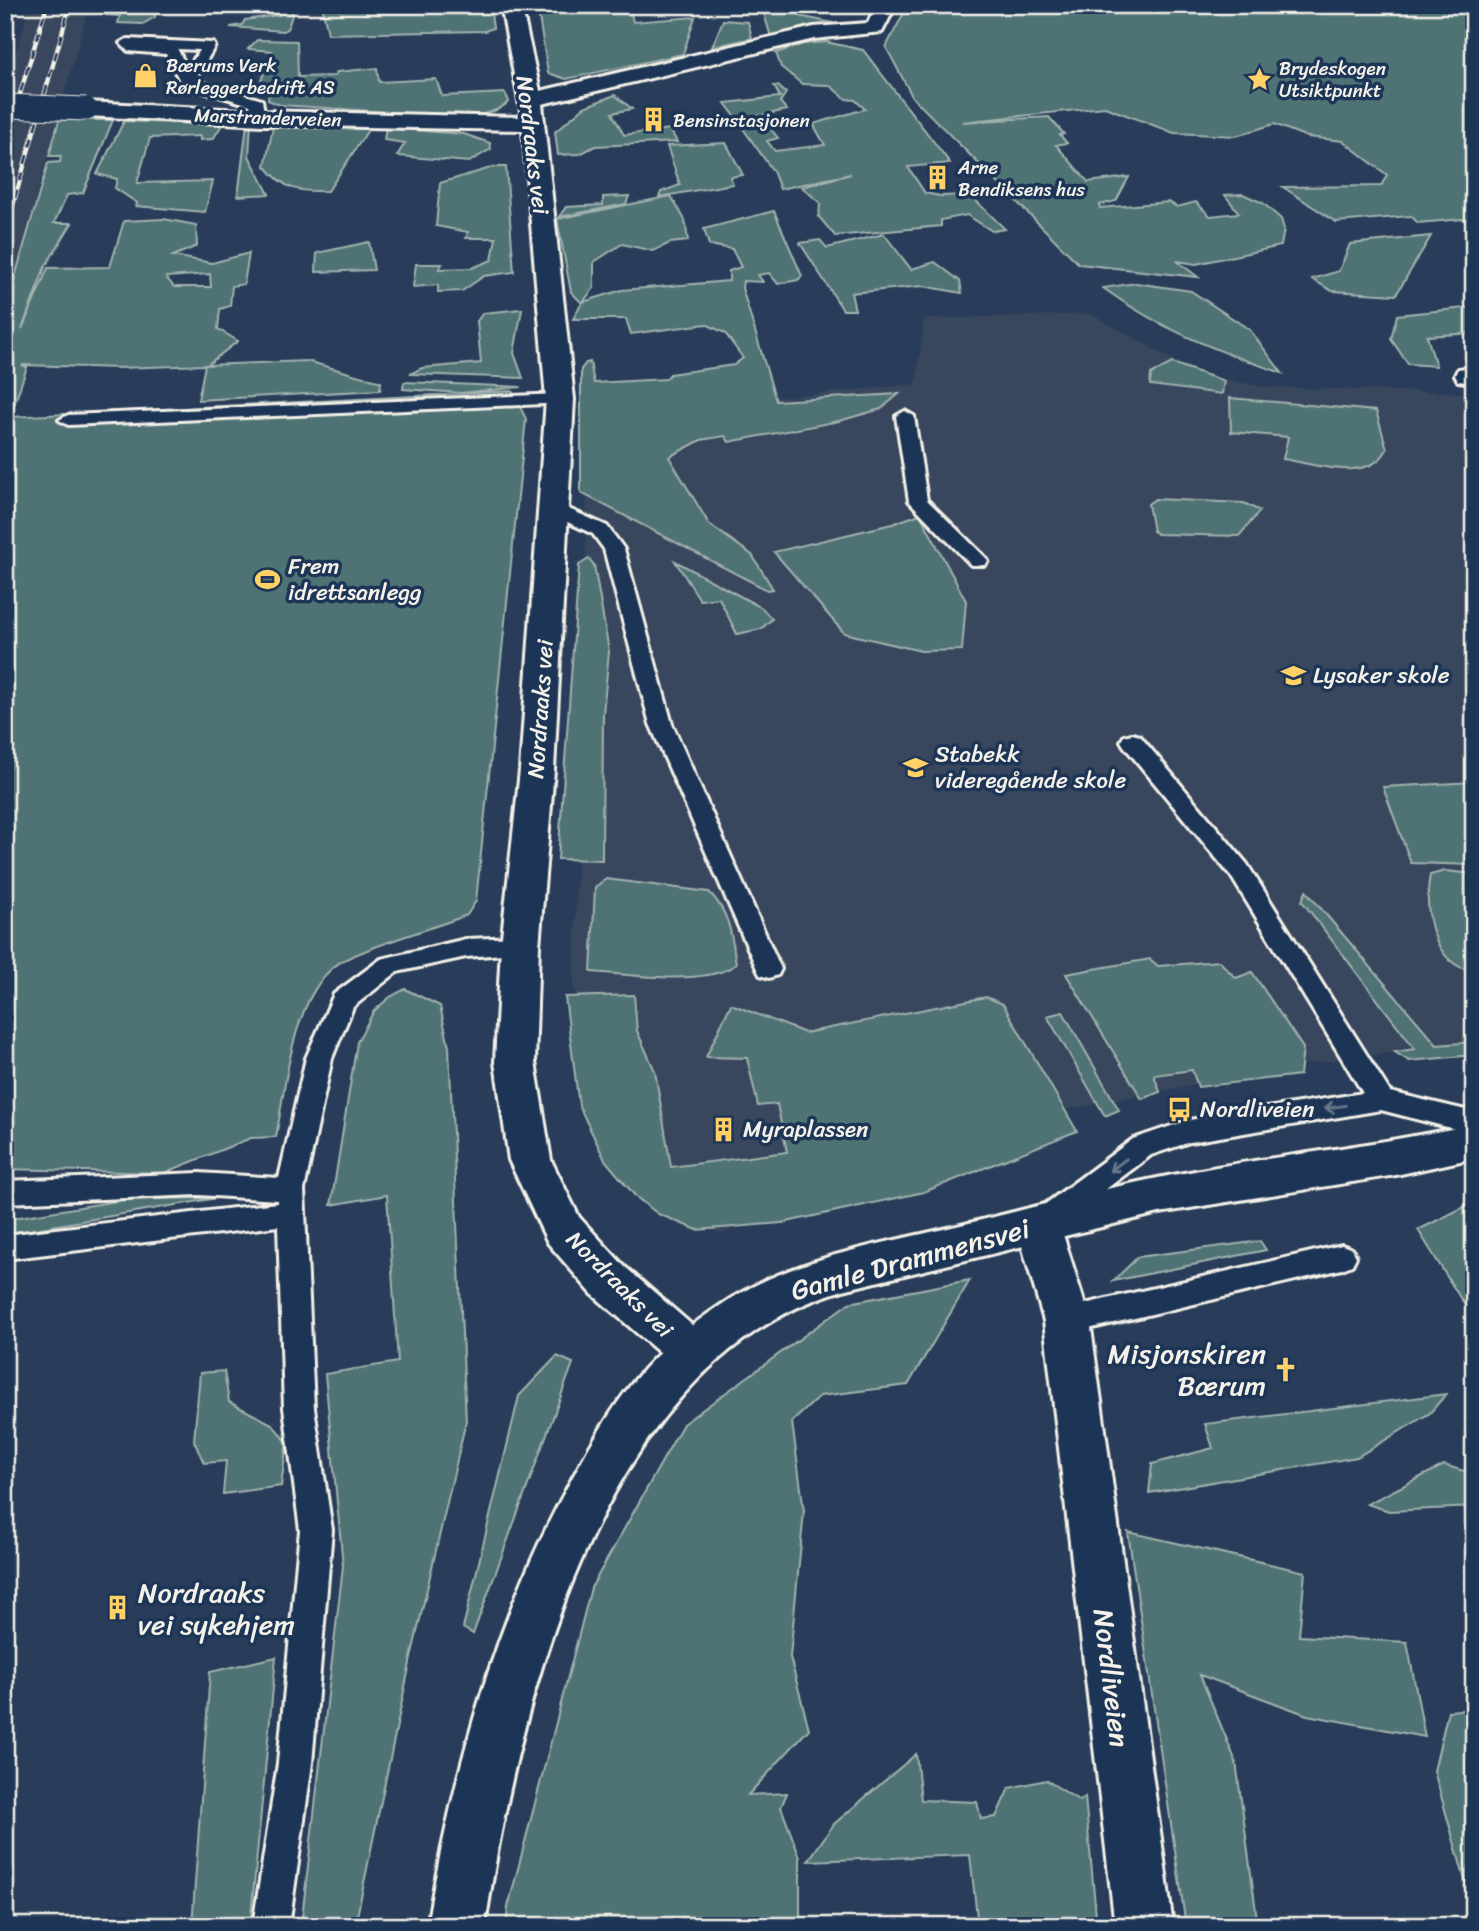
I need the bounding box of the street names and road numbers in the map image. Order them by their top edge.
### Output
street label: Nordraaks vei [504,73,561,217]
street label: Marstranderveien [194,98,342,137]
street label: Nordraaks vei [515,637,566,780]
street label: Gamle Drammensvei [785,1204,1036,1315]
street label: Nordraaks vei [556,1221,684,1349]
street label: Nordliveien [1079,1606,1144,1750]

